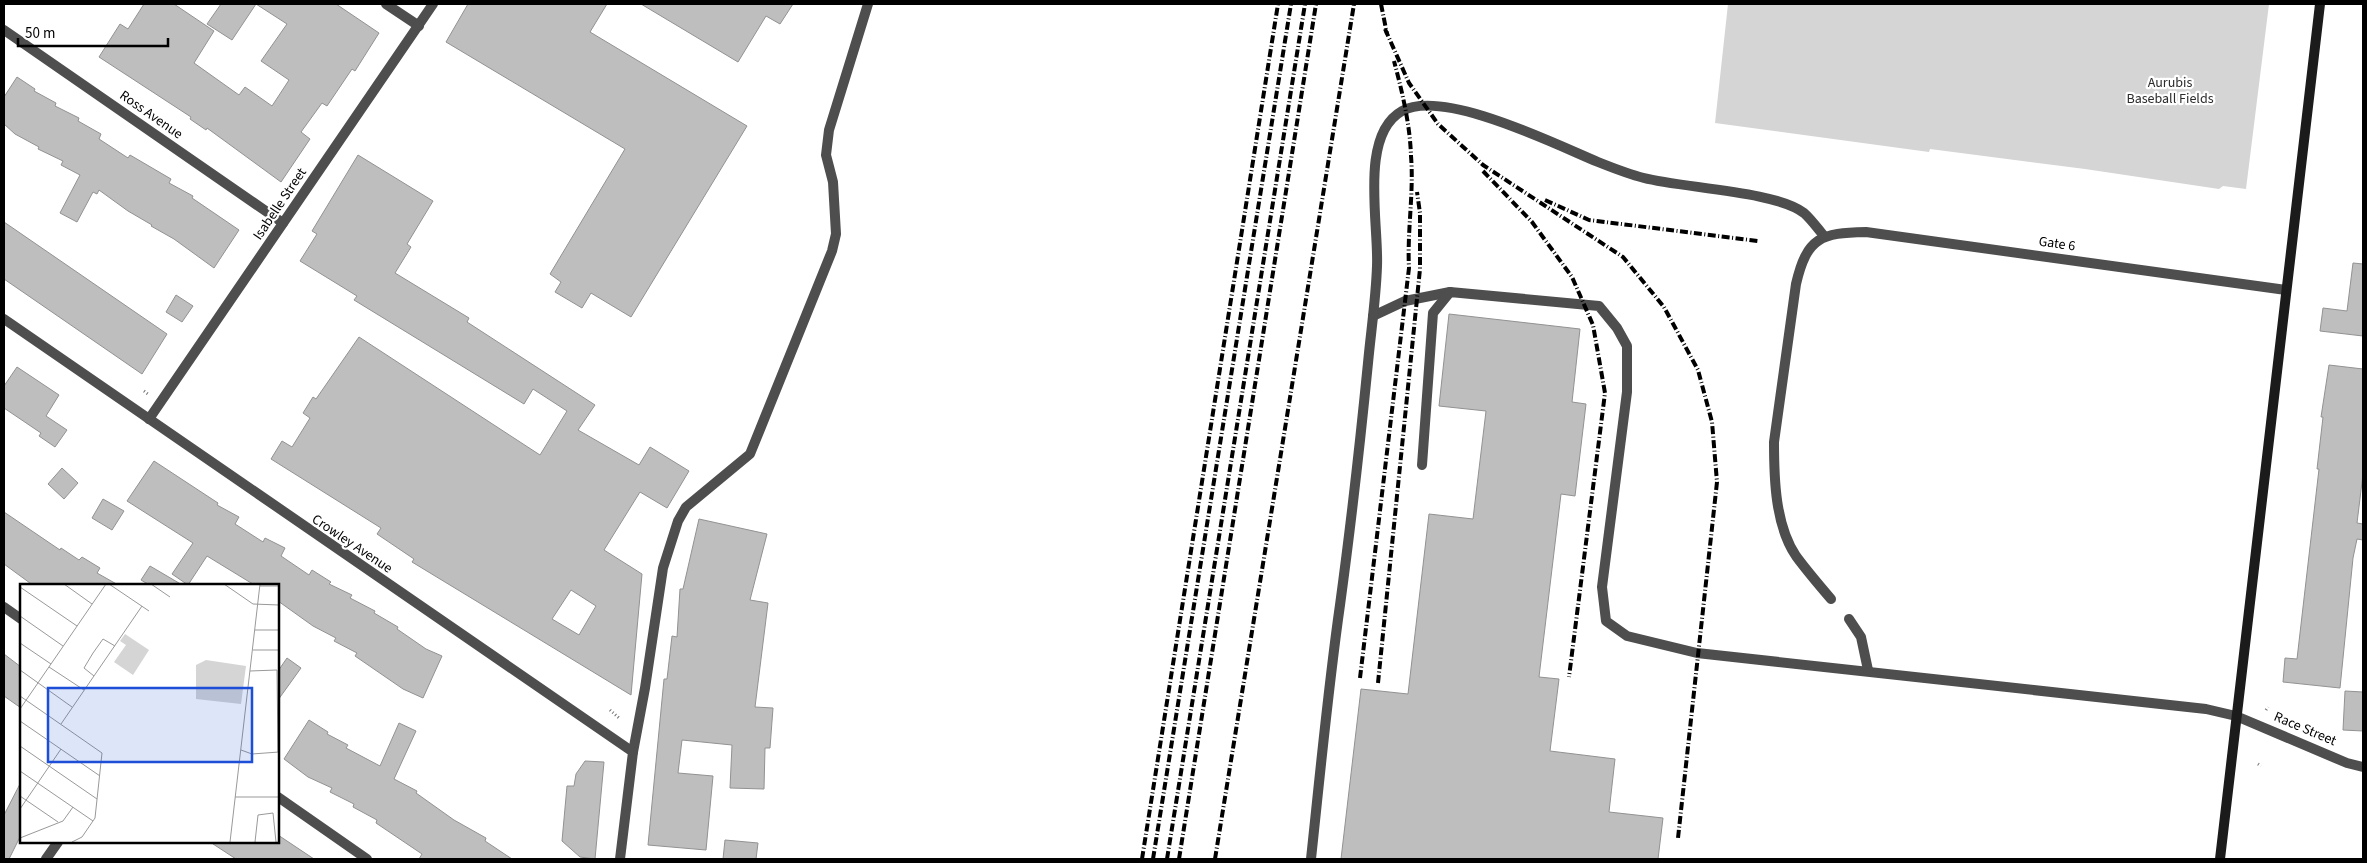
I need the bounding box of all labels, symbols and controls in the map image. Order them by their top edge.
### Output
scale bar [18,15,168,47]
text: 50 m [25,23,55,44]
park label: Aurubis Baseball Fields [2126,73,2214,109]
street label: Ross Avenue [115,86,187,144]
street label: Isabelle Street [248,164,312,244]
street label: Gate 6 [2037,232,2077,256]
street label: Crowley Avenue [308,510,396,578]
inset map [20,584,279,843]
street label: Race Street [2271,707,2339,751]

